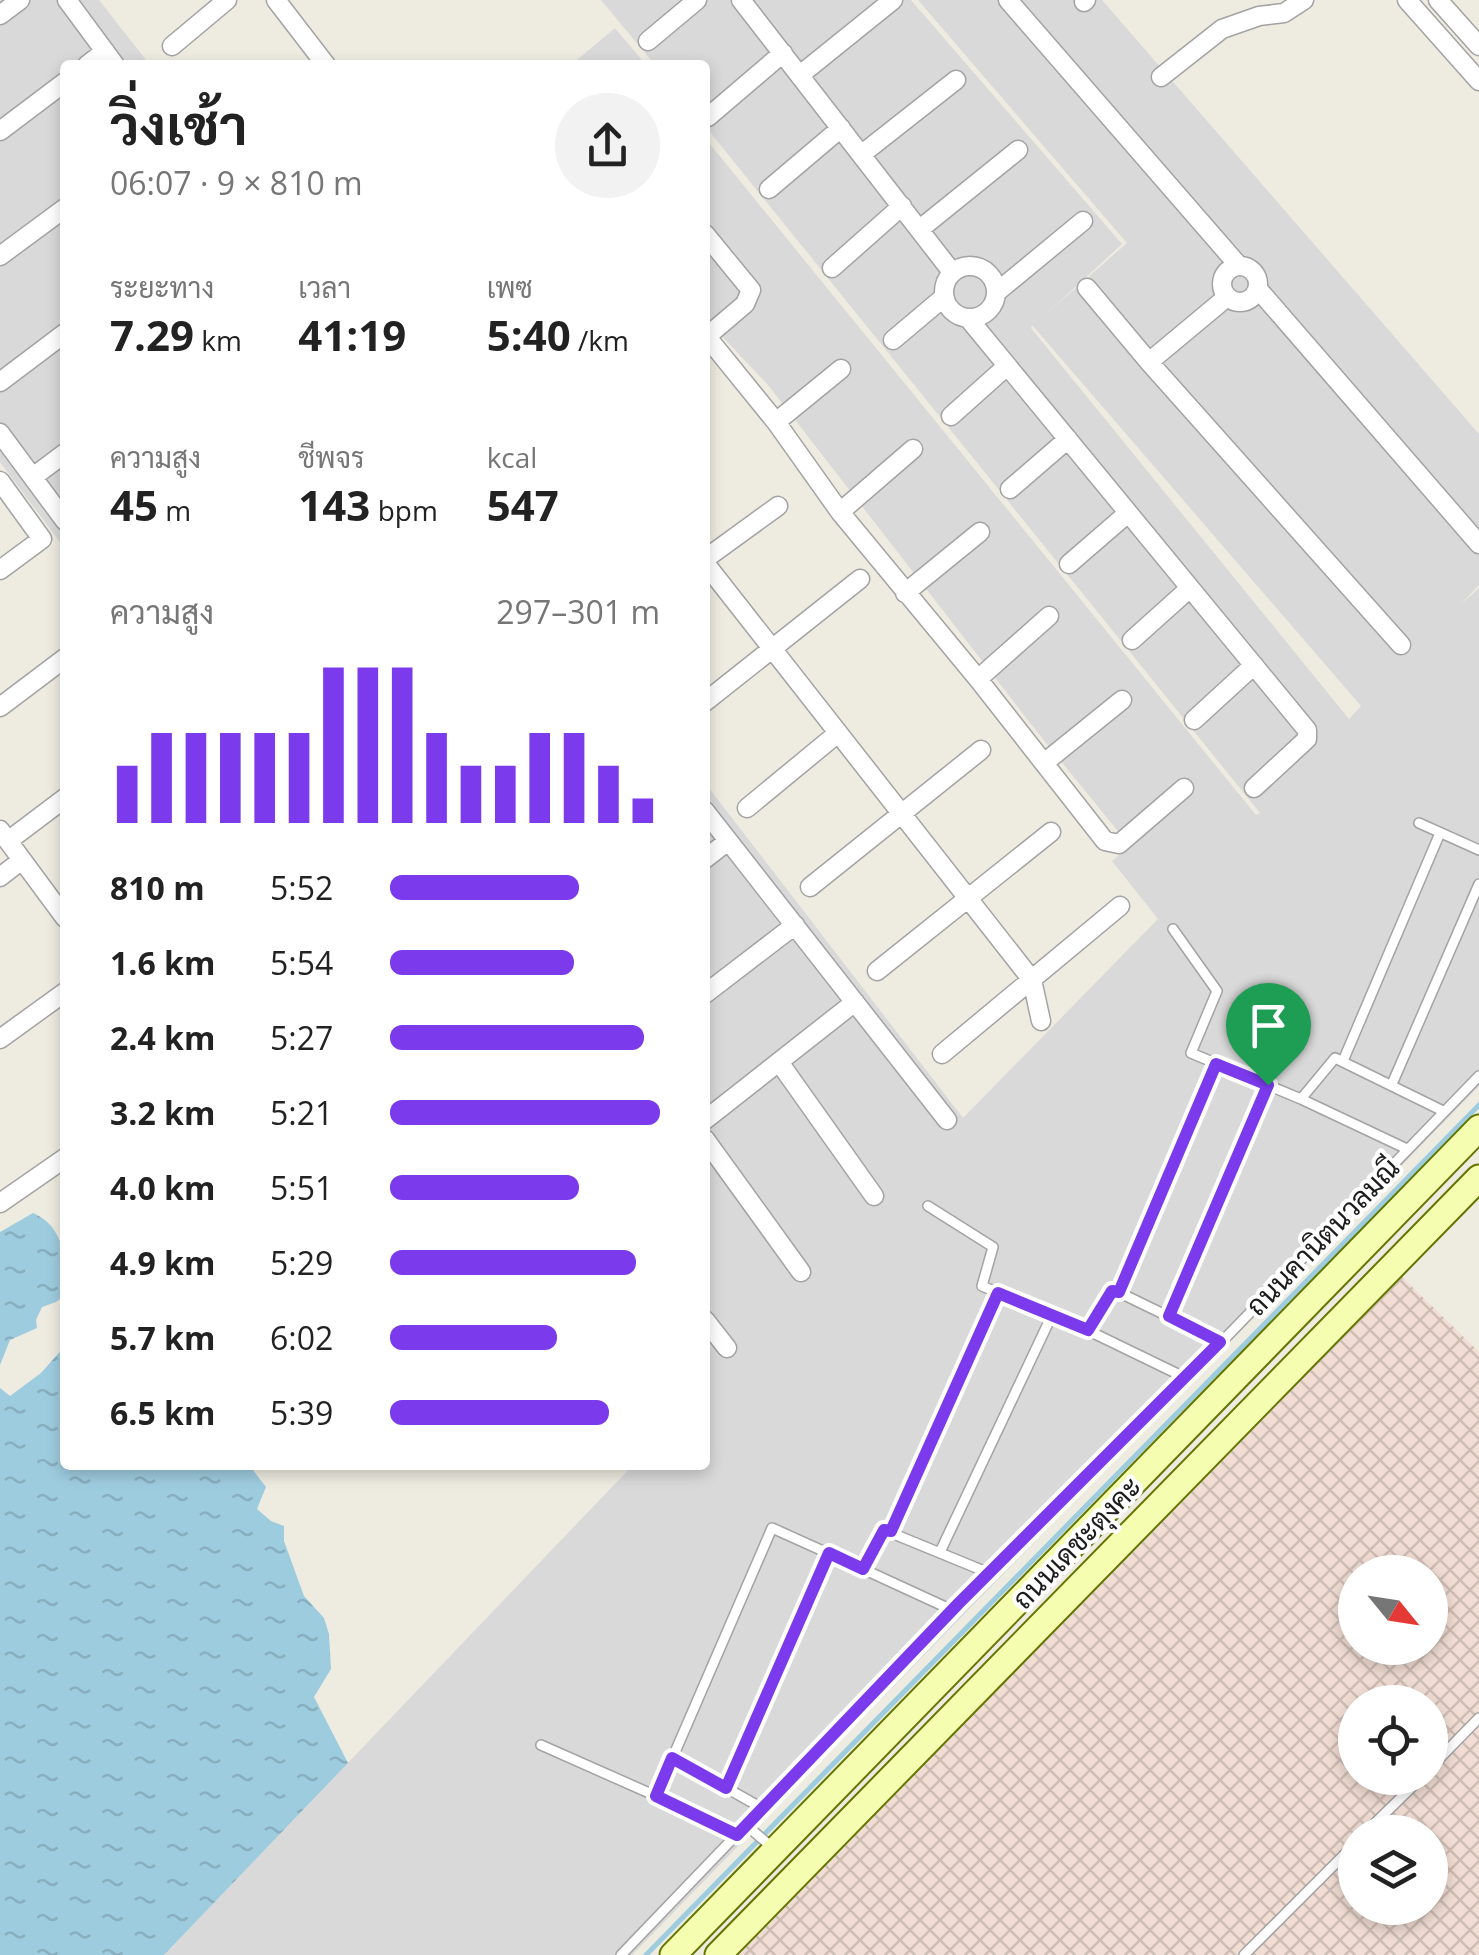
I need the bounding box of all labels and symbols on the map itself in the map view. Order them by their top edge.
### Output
pin [1226,983,1311,1086]
street label: ถนนคานิตนวลมณี [1237,1149,1407,1323]
street label: ถนนเดชะตุงคะ [1003,1467,1150,1618]
north arrow [1338,1555,1448,1665]

